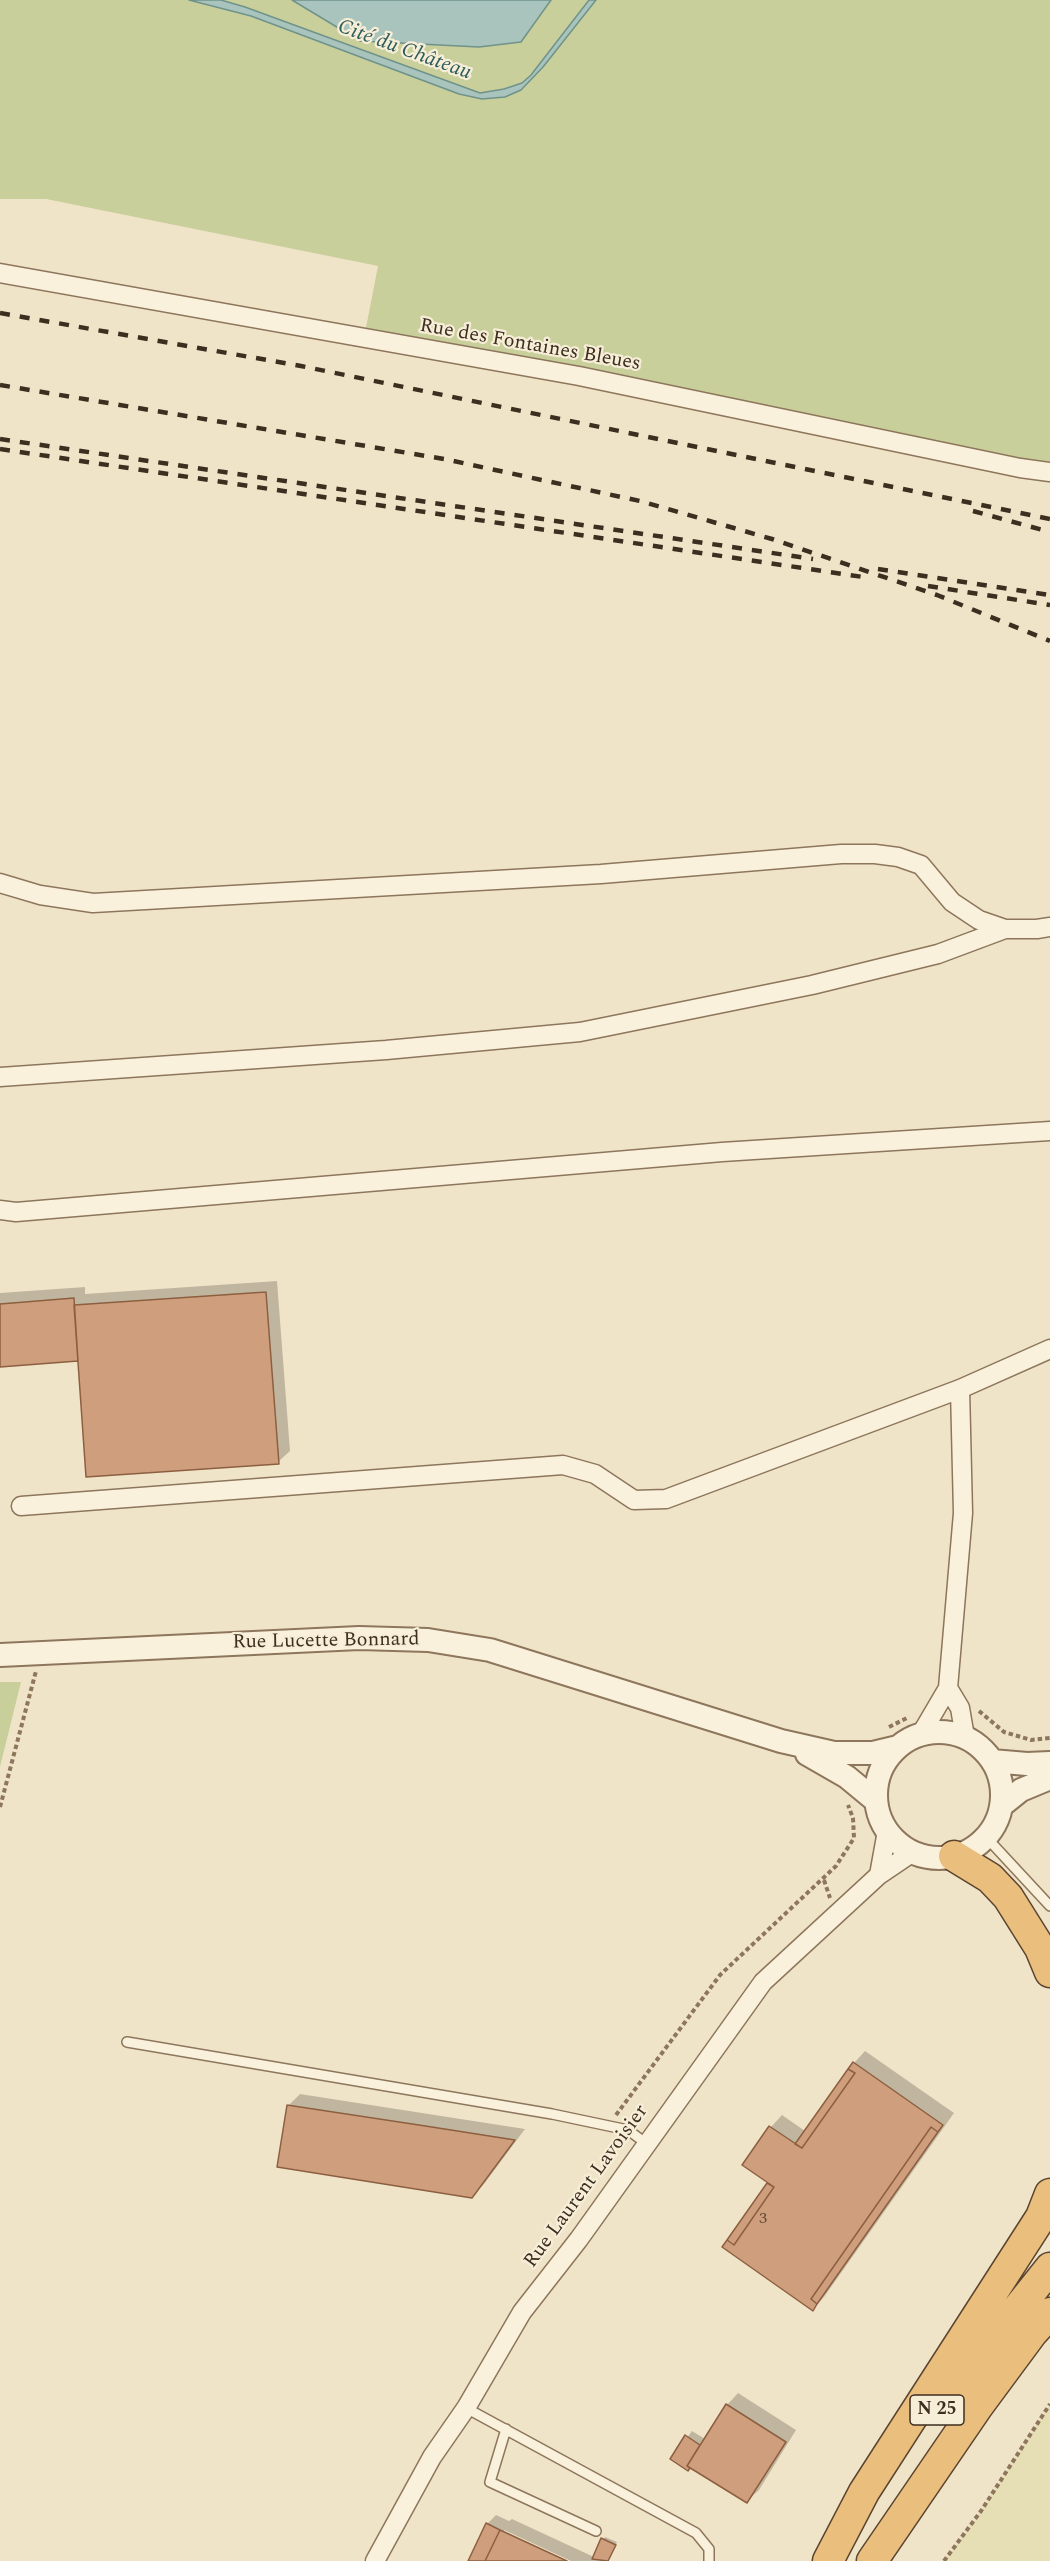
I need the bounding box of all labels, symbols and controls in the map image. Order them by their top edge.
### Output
water label: Cité du Château [334,15,474,87]
street label: Rue des Fontaines Bleues [418,315,642,377]
street label: Rue Lucette Bonnard [232,1628,420,1656]
street label: Rue Laurent Lavoisier [520,2101,654,2273]
house number: 3 [759,2210,767,2230]
road number: N 25 [910,2395,964,2425]

